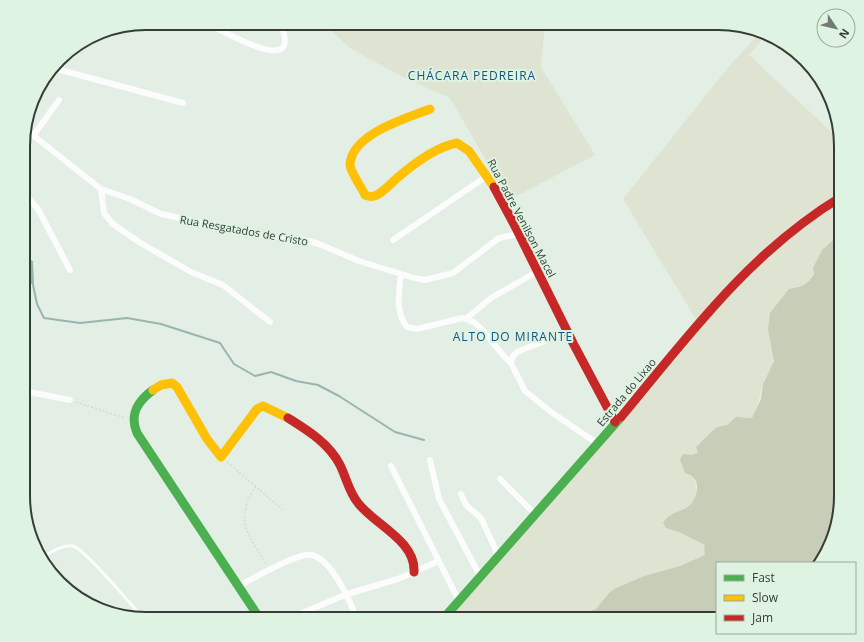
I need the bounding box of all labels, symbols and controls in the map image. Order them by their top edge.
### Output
north arrow [816,8,856,48]
text: N [836,26,853,42]
district label: CHÁCARA PEDREIRA [408,67,536,84]
street label: Rua Padre Venilson Macel [484,156,560,280]
street label: Rua Resgatados de Cristo [179,211,310,249]
district label: ALTO DO MIRANTE [453,328,573,345]
street label: Estrada do Lixao [593,354,659,429]
legend [716,562,856,634]
text: Fast [752,569,775,586]
text: Slow [752,589,779,606]
text: Jam [751,609,773,626]

